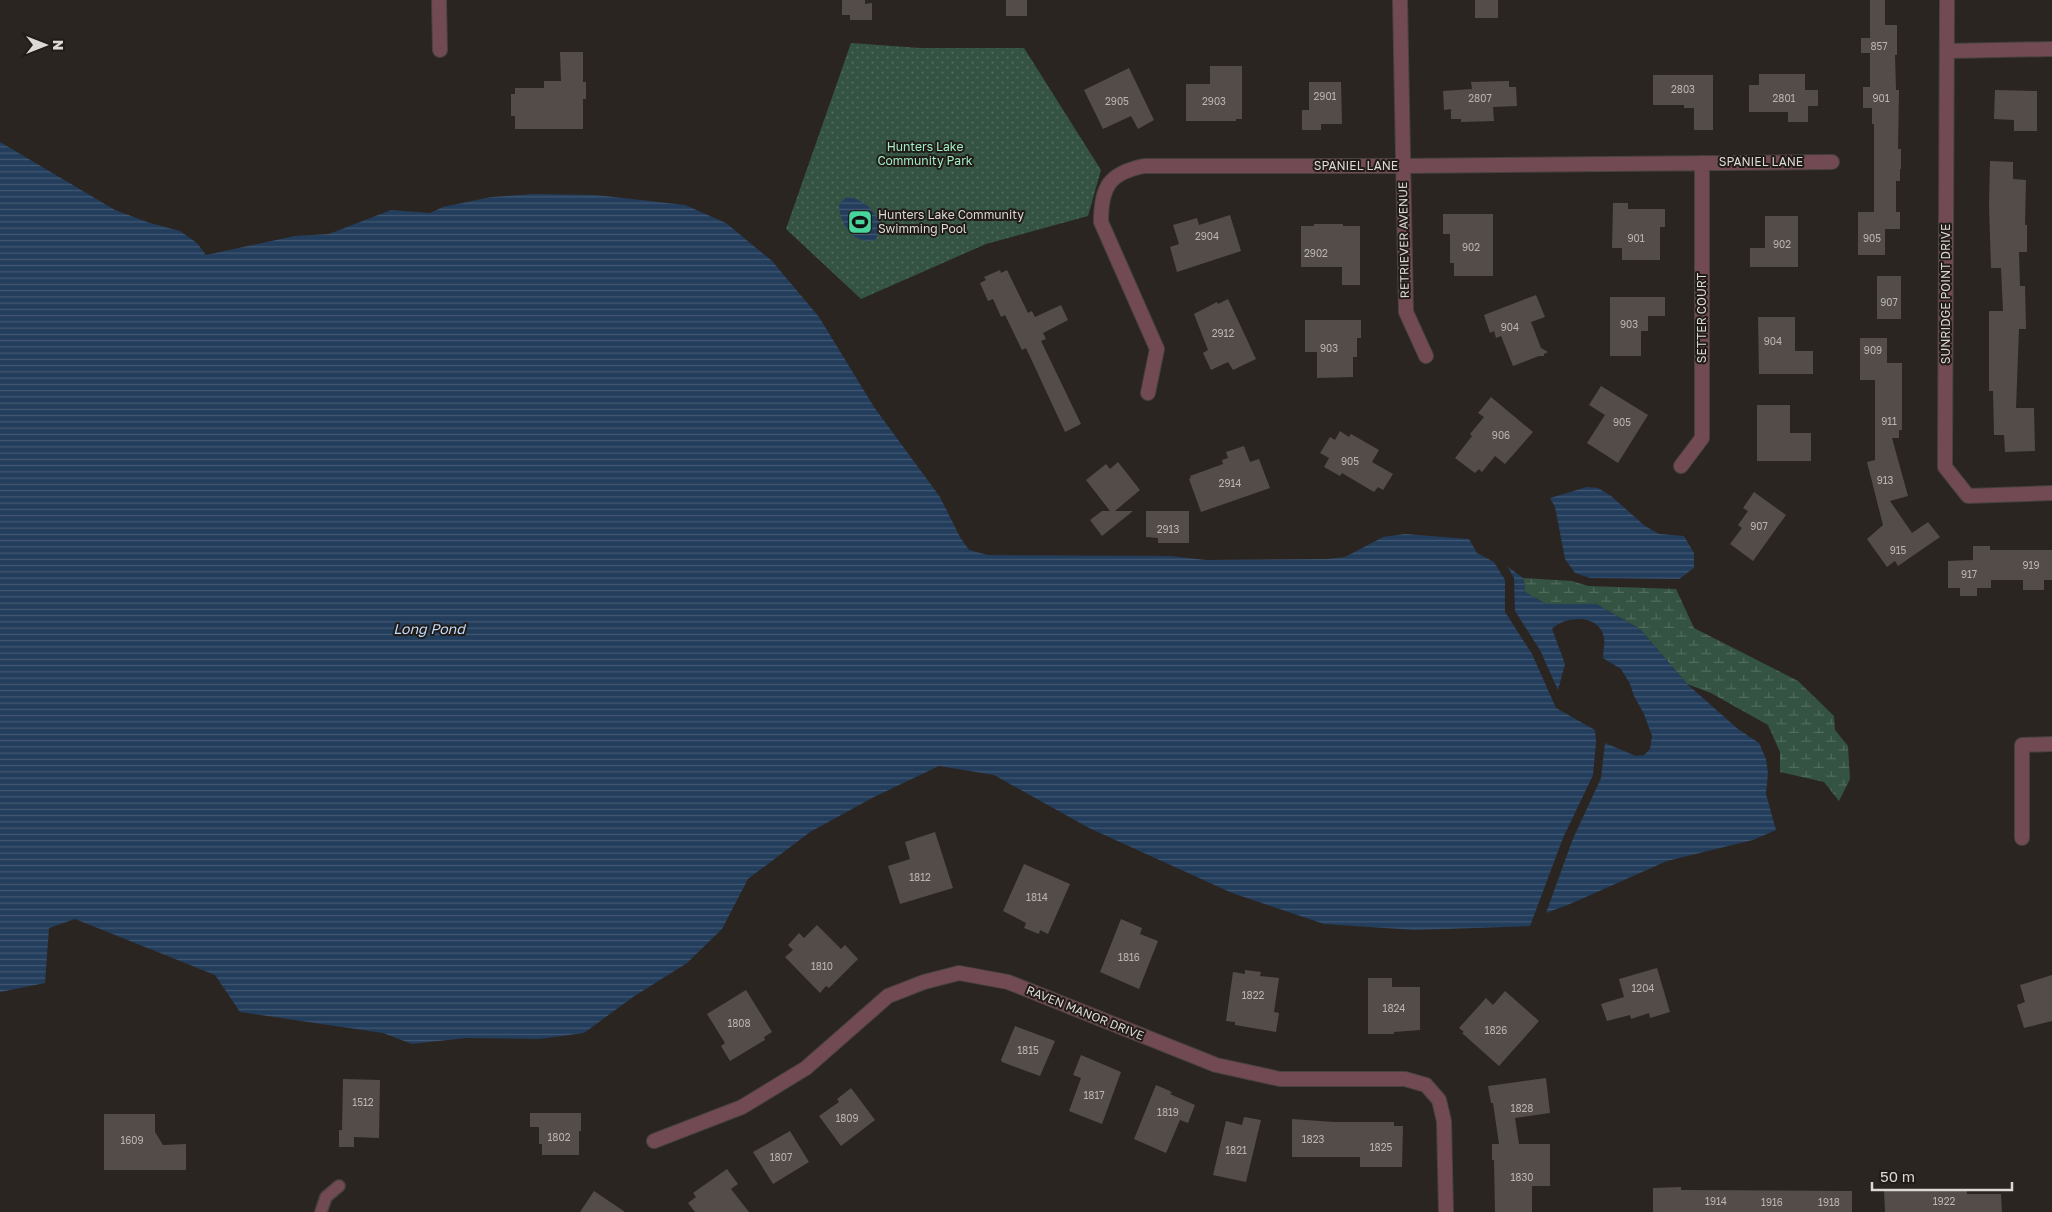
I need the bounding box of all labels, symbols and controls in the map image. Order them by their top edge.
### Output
north arrow [20,20,70,70]
text: N [50,40,67,50]
house number: 857 [1870,40,1888,52]
house number: 2803 [1671,83,1695,95]
house number: 2901 [1314,90,1337,102]
house number: 2807 [1468,92,1492,104]
house number: 2801 [1773,92,1796,104]
house number: 901 [1872,92,1890,104]
house number: 2905 [1105,95,1129,107]
house number: 2903 [1202,95,1226,107]
park label: Hunters Lake Community Park [877,139,973,168]
street label: SPANIEL LANE [1719,154,1803,169]
street label: SPANIEL LANE [1314,158,1398,173]
street label: RETRIEVER AVENUE [1395,182,1412,298]
place label: Hunters Lake Community Swimming Pool [878,207,1024,236]
sports icon: Hunters Lake Community Swimming Pool [847,209,873,235]
street label: SUNRIDGE POINT DRIVE [1938,224,1953,364]
house number: 2904 [1195,230,1219,242]
house number: 901 [1627,232,1645,244]
house number: 905 [1863,232,1881,244]
house number: 902 [1773,238,1791,250]
house number: 902 [1462,241,1480,253]
house number: 2902 [1304,247,1328,259]
street label: SETTER COURT [1694,272,1709,363]
house number: 907 [1880,296,1898,308]
house number: 903 [1620,318,1638,330]
house number: 904 [1501,321,1519,333]
house number: 2912 [1212,327,1234,339]
house number: 904 [1764,335,1782,347]
house number: 903 [1320,342,1338,354]
house number: 909 [1864,344,1882,356]
house number: 911 [1881,415,1897,427]
house number: 905 [1613,416,1631,428]
house number: 906 [1492,429,1510,441]
house number: 905 [1341,455,1359,467]
house number: 913 [1877,474,1894,486]
house number: 2914 [1219,477,1241,489]
house number: 907 [1750,520,1768,532]
house number: 2913 [1157,523,1179,535]
house number: 915 [1890,544,1907,556]
house number: 919 [2023,559,2039,571]
house number: 917 [1961,568,1977,580]
water label: Long Pond [393,620,466,637]
house number: 1812 [909,871,931,883]
house number: 1814 [1026,891,1048,903]
house number: 1816 [1118,951,1140,963]
house number: 1810 [811,960,833,972]
street label: RAVEN MANOR DRIVE [1024,982,1146,1043]
house number: 1204 [1632,982,1654,994]
house number: 1822 [1242,989,1264,1001]
house number: 1824 [1383,1002,1405,1014]
house number: 1808 [727,1017,751,1029]
house number: 1826 [1485,1024,1507,1036]
house number: 1815 [1017,1044,1039,1056]
house number: 1817 [1083,1089,1105,1101]
house number: 1512 [352,1096,374,1108]
house number: 1828 [1511,1102,1533,1114]
house number: 1819 [1157,1106,1179,1118]
house number: 1809 [835,1112,859,1124]
house number: 1802 [548,1131,571,1143]
house number: 1823 [1302,1133,1324,1145]
house number: 1609 [120,1134,144,1146]
house number: 1825 [1370,1141,1392,1153]
house number: 1821 [1225,1144,1247,1156]
house number: 1807 [770,1151,792,1163]
scale bar [1872,1160,2012,1192]
text: 50 m [1880,1167,1915,1185]
house number: 1830 [1511,1171,1534,1183]
house number: 1914 [1705,1195,1727,1207]
house number: 1922 [1933,1195,1955,1207]
house number: 1916 [1761,1196,1783,1208]
house number: 1918 [1818,1196,1840,1208]

